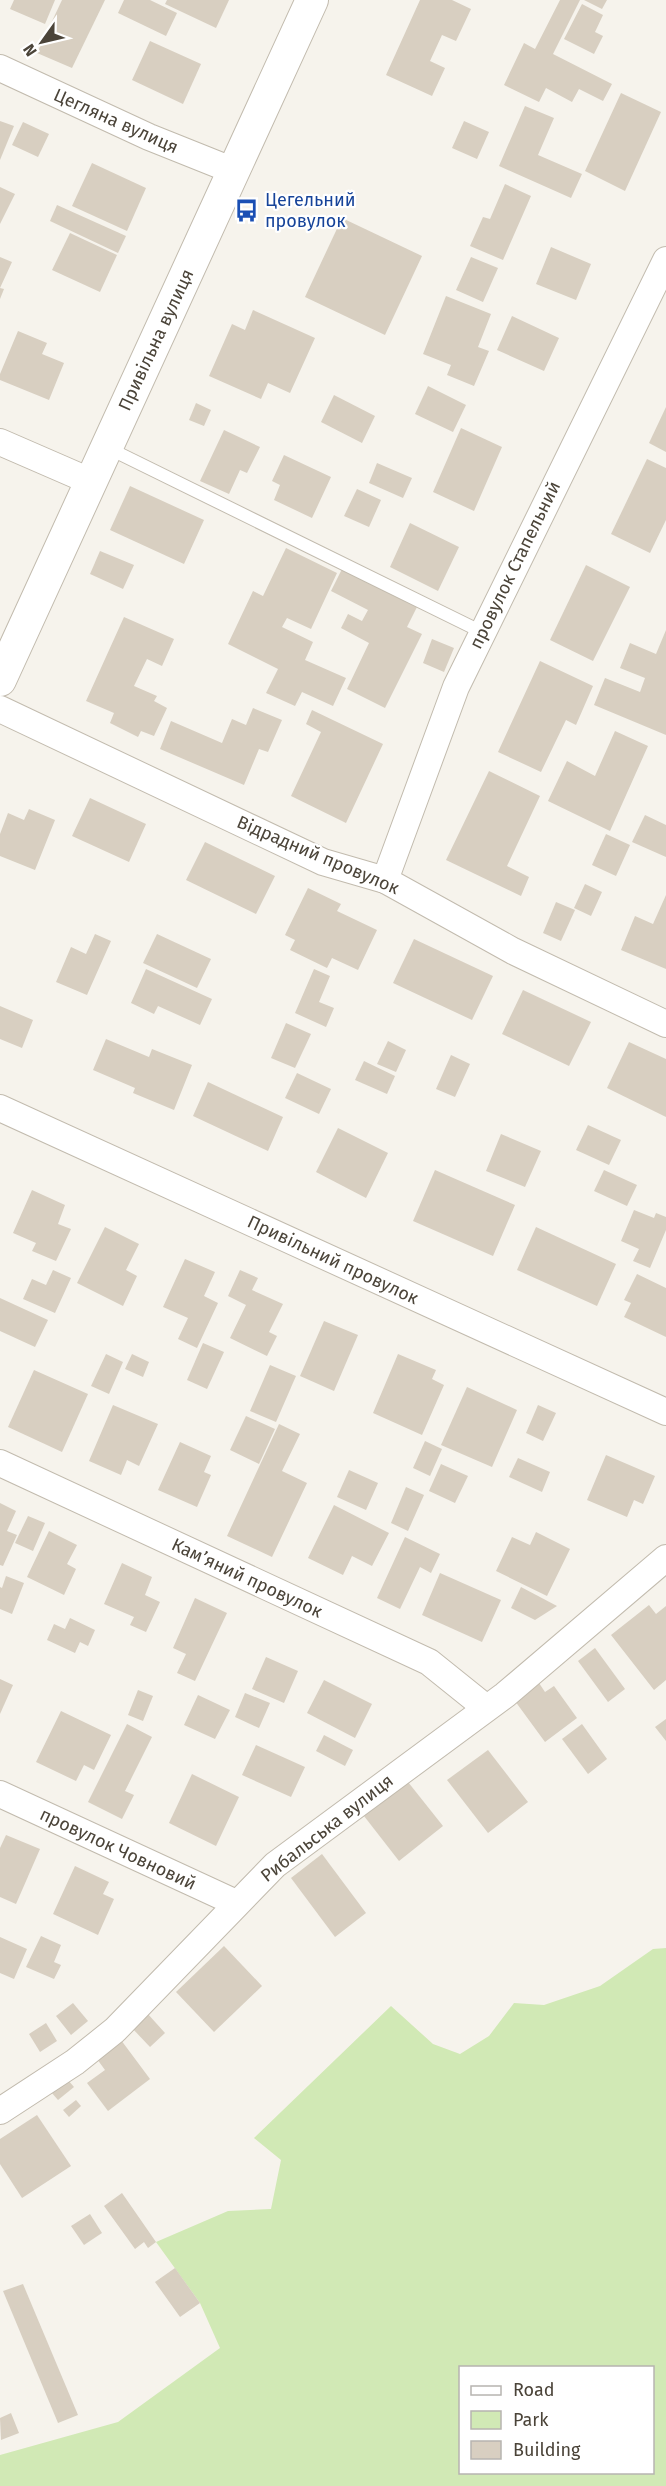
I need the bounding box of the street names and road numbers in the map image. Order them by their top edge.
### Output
street label: Цегляна вулиця [50,84,182,158]
street label: Привільна вулиця [114,266,198,414]
street label: провулок Стапельний [465,478,565,652]
street label: Відрадний провулок [234,811,403,899]
street label: Привільний провулок [244,1211,423,1310]
street label: Камʼяний провулок [168,1533,327,1623]
street label: Рибальська вулиця [256,1769,398,1887]
street label: провулок Човновий [36,1803,200,1895]

